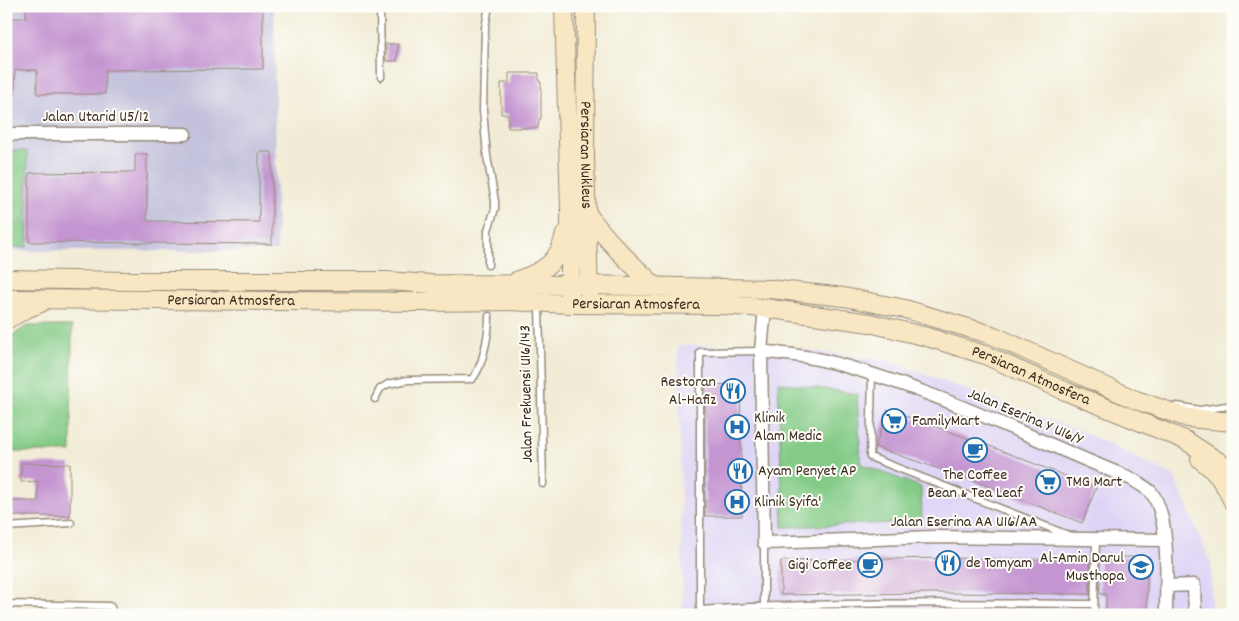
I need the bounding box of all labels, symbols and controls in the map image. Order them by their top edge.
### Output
street label: Persiaran Nukleus [573,101,598,209]
street label: Jalan Utarid U5/12 [42,106,150,129]
street label: Persiaran Atmosfera [167,289,295,313]
street label: Persiaran Atmosfera [572,293,700,316]
street label: Jalan Frekuensi U16/143 [514,325,540,463]
street label: Persiaran Atmosfera [969,340,1094,412]
place label: Restoran Al-Hafiz [661,371,716,412]
restaurant icon: Restoran Al-Hafiz [720,378,746,404]
street label: Jalan Eserina Y U16/Y [964,382,1087,452]
place label: Klinik Alam Medic [754,407,822,448]
supermarket icon: FamilyMart [881,408,907,434]
place label: FamilyMart [912,410,980,433]
hospital icon: Klinik Alam Medic [724,414,750,440]
cafe icon: The Coffee Bean & Tea Leaf [962,437,988,463]
restaurant icon: Ayam Penyet AP [727,458,753,484]
place label: Ayam Penyet AP [758,460,856,483]
place label: The Coffee Bean & Tea Leaf [927,464,1023,505]
supermarket icon: TMG Mart [1035,469,1061,495]
place label: TMG Mart [1066,471,1122,494]
hospital icon: Klinik Syifa' [724,489,750,515]
place label: Klinik Syifa' [754,491,821,514]
street label: Jalan Eserina AA U16/AA [891,511,1037,534]
place label: Al-Amin Darul Musthopa [1040,547,1124,588]
restaurant icon: de Tomyam [935,550,961,576]
cafe icon: Gigi Coffee [857,552,883,578]
place label: de Tomyam [966,552,1032,575]
place label: Gigi Coffee [787,554,852,577]
school or university icon: Al-Amin Darul Musthopa [1128,554,1154,580]

